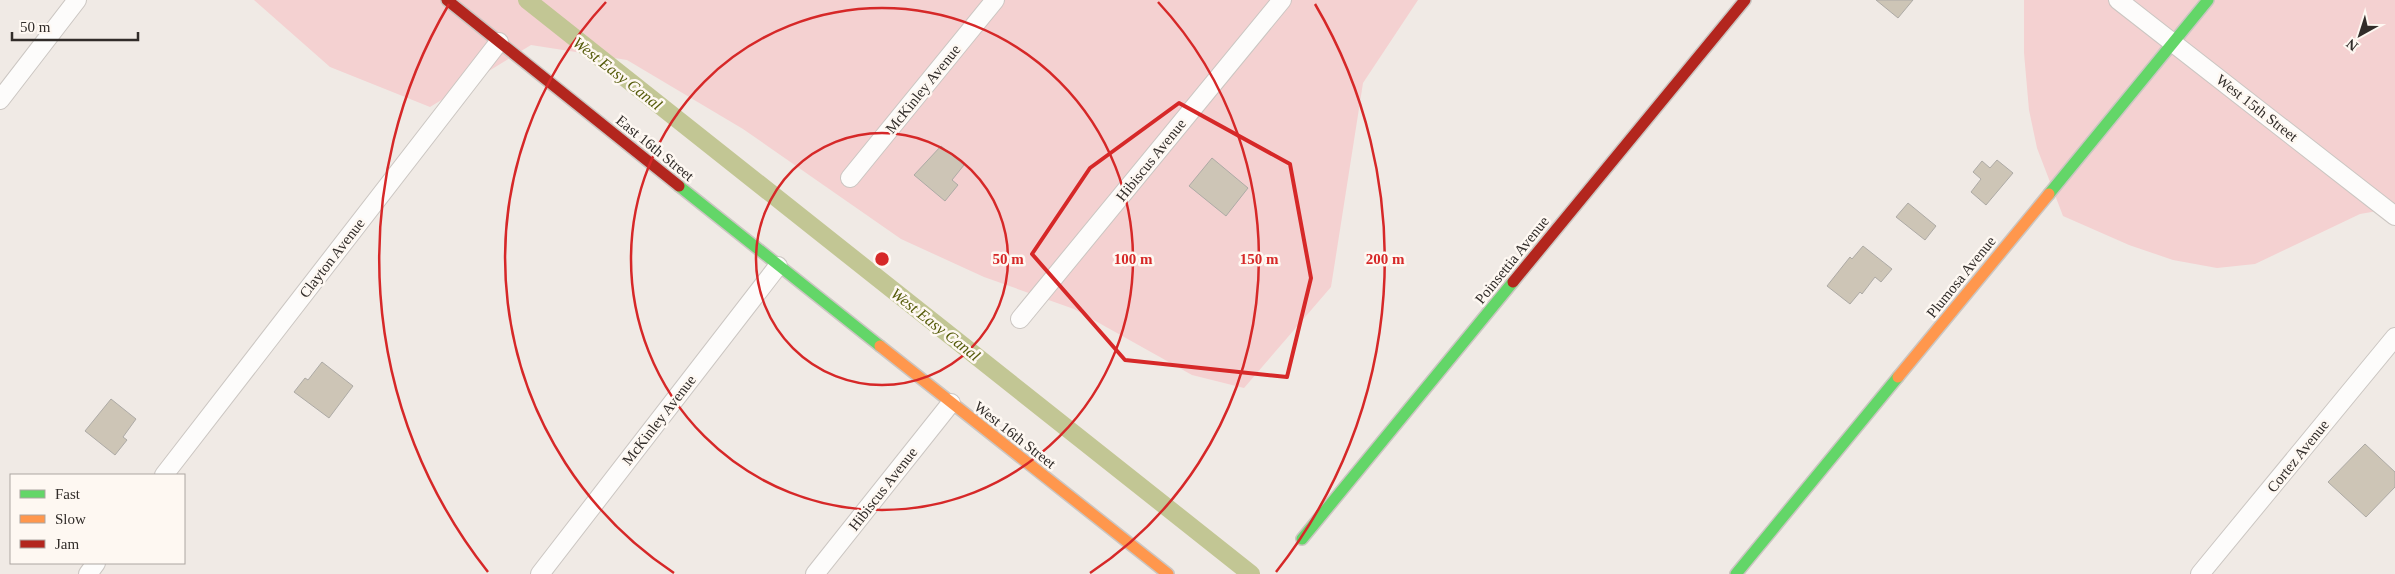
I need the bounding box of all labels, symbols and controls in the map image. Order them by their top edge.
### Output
scale bar [12,10,139,42]
north arrow [2335,10,2385,60]
text: 50 m [20,19,51,35]
water label: West Easy Canal [569,33,666,114]
text: N [2343,36,2361,54]
street label: McKinley Avenue [882,41,964,136]
street label: West 15th Street [2213,71,2301,145]
street label: East 16th Street [613,112,698,185]
street label: Hibiscus Avenue [1113,115,1189,204]
street label: Poinsettia Avenue [1472,213,1552,307]
street label: Clayton Avenue [296,215,368,301]
street label: Plumosa Avenue [1923,233,1999,321]
centre of rings [873,250,891,268]
text: 50 m [992,251,1024,267]
text: 100 m [1114,251,1153,267]
text: 150 m [1240,251,1279,267]
text: 200 m [1366,251,1405,267]
water label: West Easy Canal [887,284,984,365]
street label: McKinley Avenue [619,372,699,468]
street label: West 16th Street [971,398,1059,472]
street label: Cortez Avenue [2264,416,2332,495]
street label: Hibiscus Avenue [846,444,921,534]
legend [10,474,185,564]
text: Fast [55,486,81,502]
text: Slow [55,511,86,527]
text: Jam [55,536,79,552]

